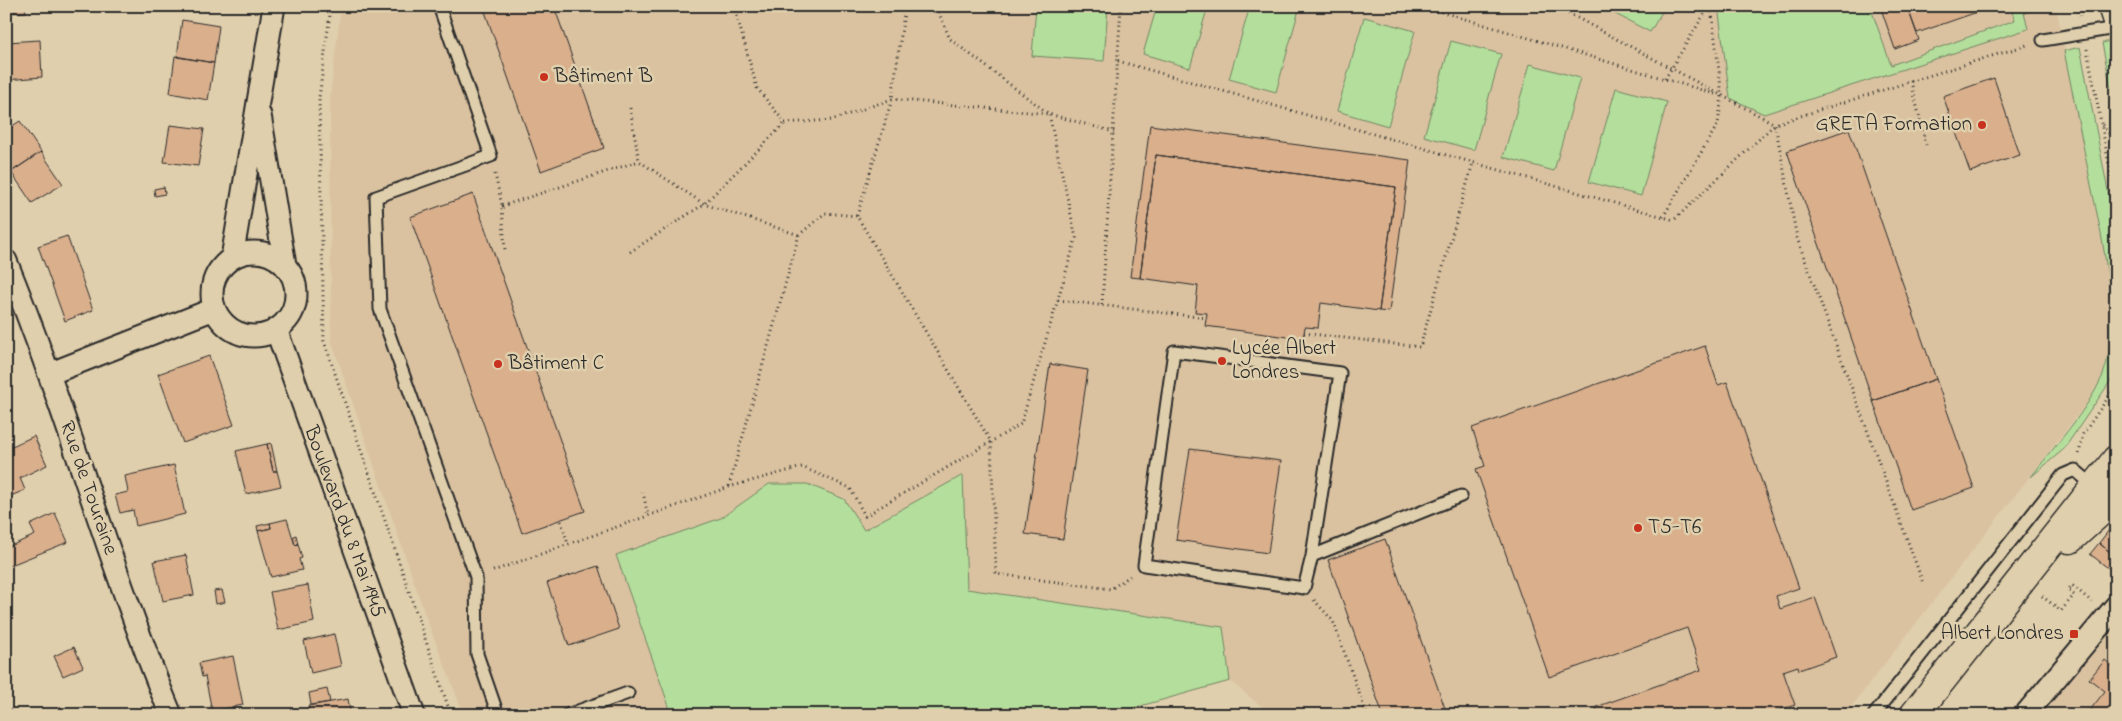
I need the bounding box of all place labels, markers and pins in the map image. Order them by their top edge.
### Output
place label: Bâtiment B [553,62,653,92]
marker: Bâtiment B [538,71,550,83]
place label: GRETA Formation [1815,110,1972,140]
marker: GRETA Formation [1976,119,1988,131]
place label: Lycée Albert Londres [1232,334,1336,388]
place label: Bâtiment C [507,349,604,379]
marker: Lycée Albert Londres [1216,355,1228,367]
marker: Bâtiment C [492,358,504,370]
place label: T5-T6 [1648,513,1701,543]
marker: T5-T6 [1632,522,1644,534]
place label: Albert Londres [1941,619,2064,649]
marker: Albert Londres [2068,628,2080,640]

